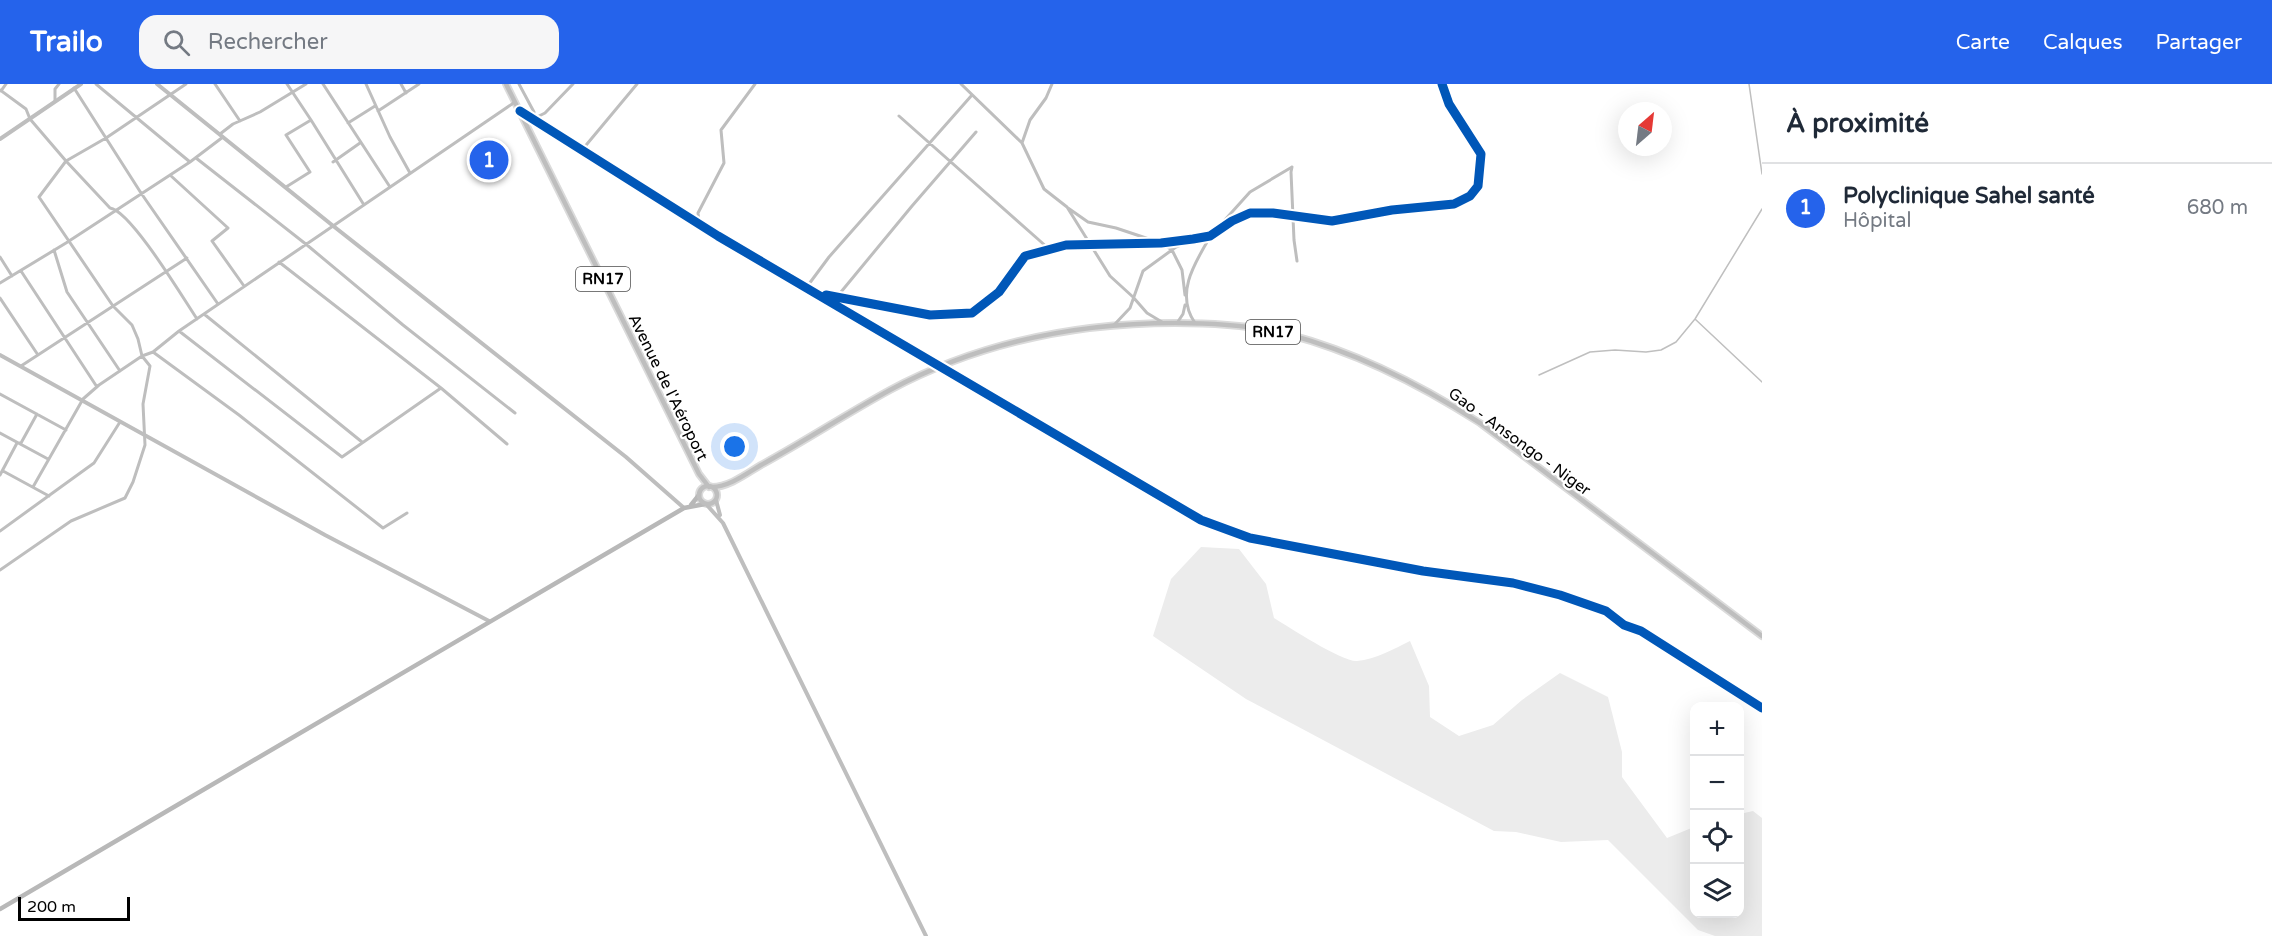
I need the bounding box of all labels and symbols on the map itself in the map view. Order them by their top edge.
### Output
north arrow [1618,102,1672,156]
pin: 1 [470,138,508,182]
road number: RN17 [576,267,630,291]
street label: Avenue de l'Aéroport [624,311,712,464]
road number: RN17 [1246,320,1300,344]
street label: Gao - Ansongo - Niger [1444,383,1595,501]
your location [720,432,749,461]
scale bar [18,894,130,922]

